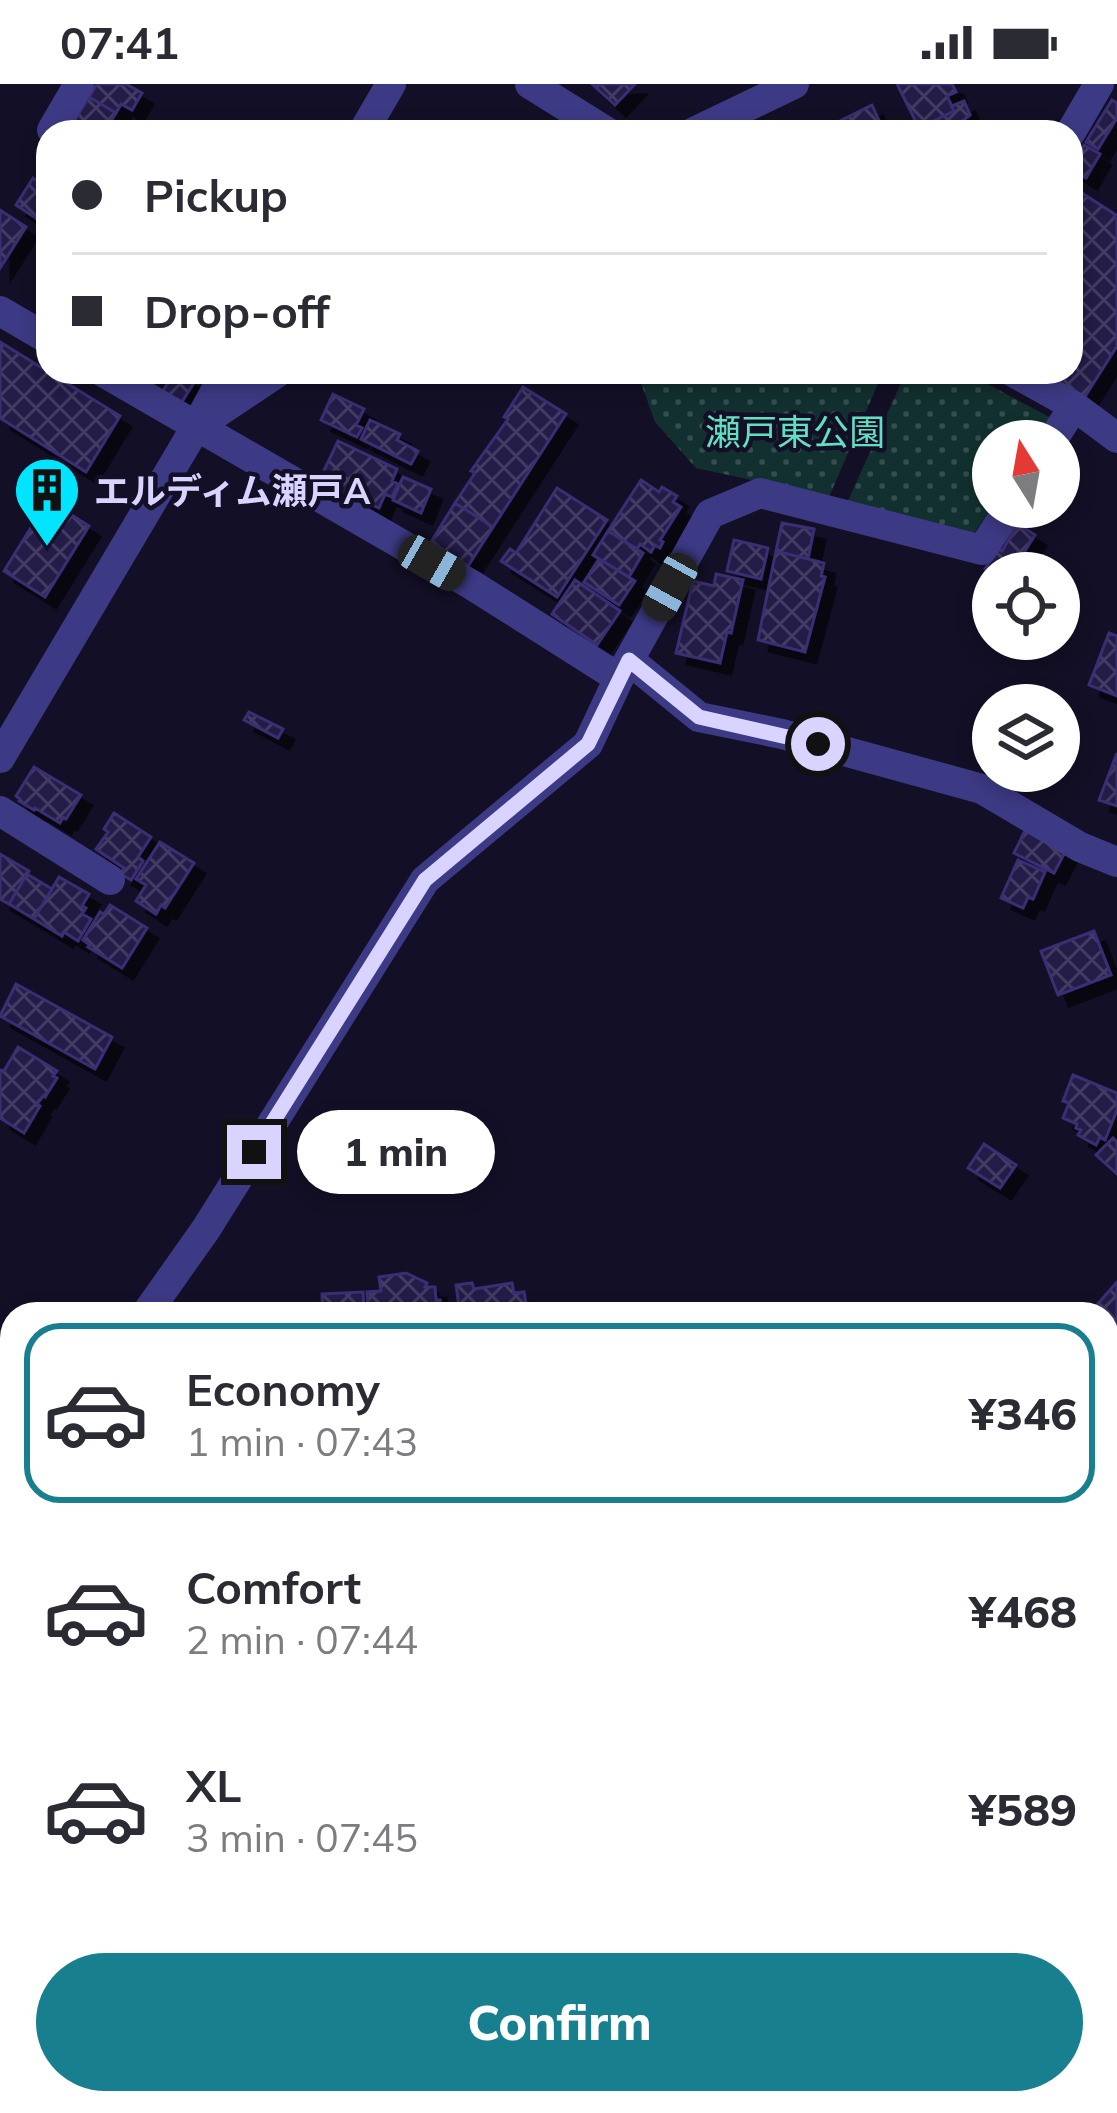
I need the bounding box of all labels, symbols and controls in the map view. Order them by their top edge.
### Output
text: 07:41 [60,14,179,70]
text: Pickup [144,167,288,223]
text: Drop-off [144,283,330,339]
park label: 瀬戸東公園 [705,409,885,454]
north arrow [972,420,1080,528]
map controls [972,420,1080,792]
building icon: エルディム瀬戸A [12,455,82,549]
place label: エルディム瀬戸A [94,468,370,513]
car [392,529,472,597]
car [637,547,703,627]
button: locate [972,552,1080,660]
button: layers [972,684,1080,792]
route start [791,717,845,771]
callout: 1 min [296,1110,494,1194]
route end [227,1125,281,1179]
text: 1 min [344,1127,448,1176]
icon: car [42,1359,150,1467]
text: Economy [186,1361,380,1417]
text: ¥346 [969,1385,1077,1441]
text: 1 min · 07:43 [186,1417,418,1466]
icon: car [42,1557,150,1665]
text: Comfort [186,1559,361,1615]
text: ¥468 [969,1583,1077,1639]
text: 2 min · 07:44 [186,1615,418,1664]
icon: car [42,1755,150,1863]
text: XL [186,1757,241,1813]
text: ¥589 [969,1781,1077,1837]
text: 3 min · 07:45 [186,1813,418,1862]
button: Confirm [36,1953,1083,2091]

